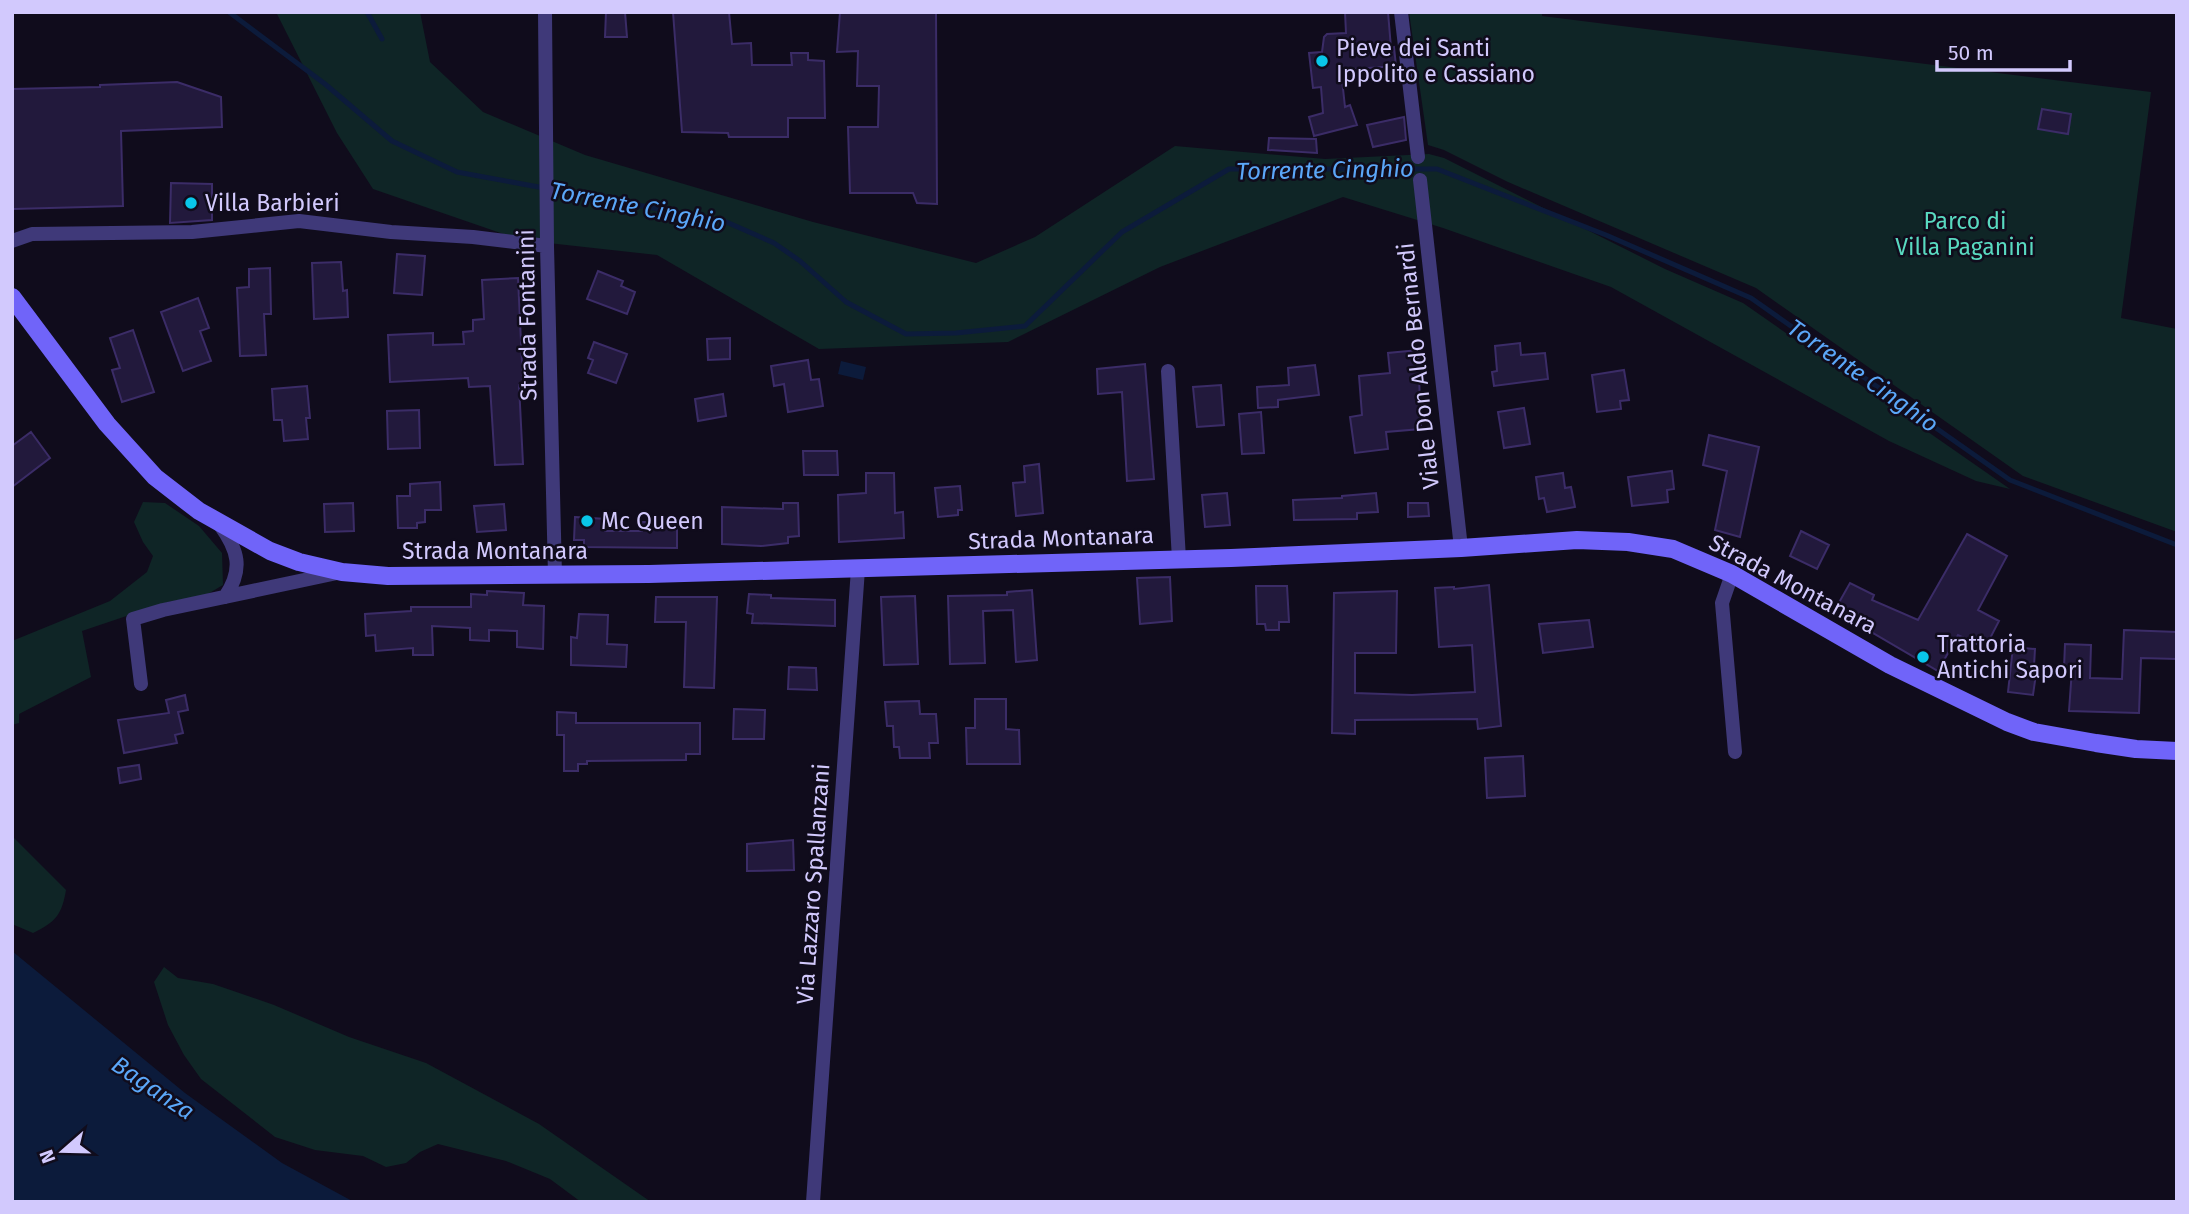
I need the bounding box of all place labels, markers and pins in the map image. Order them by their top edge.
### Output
place label: Pieve dei Santi Ippolito e Cassiano [1336,34,1535,88]
marker: Pieve dei Santi Ippolito e Cassiano [1314,53,1330,69]
place label: Villa Barbieri [205,189,340,217]
marker: Villa Barbieri [183,195,199,211]
place label: Mc Queen [601,507,704,535]
marker: Mc Queen [579,513,595,529]
place label: Trattoria Antichi Sapori [1937,630,2083,684]
marker: Trattoria Antichi Sapori [1915,649,1931,665]

